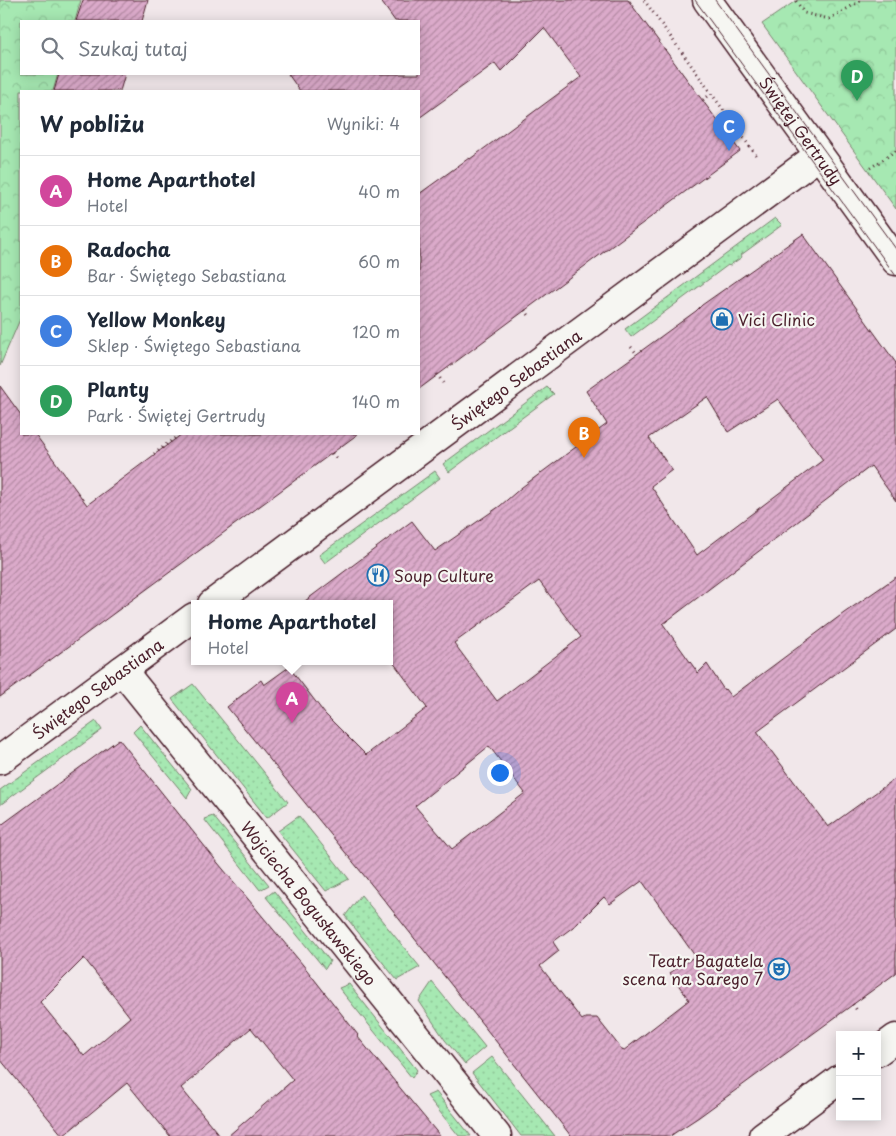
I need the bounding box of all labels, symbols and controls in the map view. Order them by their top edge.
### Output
search box [20,20,420,75]
icon: search [38,34,66,62]
text: Szukaj tutaj [78,34,188,62]
pin: D [841,60,873,101]
street label: Świętej Gertrudy [754,71,849,189]
text: W pobliżu [40,107,145,139]
pin: C [713,110,745,151]
text: Wyniki: 4 [327,111,400,135]
text: Home Aparthotel [87,165,256,193]
text: A [50,179,62,203]
text: 40 m [358,179,400,203]
text: Hotel [87,193,128,217]
text: Radocha [87,235,171,263]
text: B [51,249,61,273]
text: 60 m [358,249,400,273]
text: Bar · Świętego Sebastiana [87,263,286,287]
text: Yellow Monkey [87,305,225,333]
shop icon: Vici Clinic [710,307,734,331]
place label: Vici Clinic [738,307,815,331]
text: C [50,319,62,343]
text: 120 m [353,319,400,343]
street label: Świętego Sebastiana [446,323,586,436]
text: Sklep · Świętego Sebastiana [87,333,301,357]
text: Planty [87,375,149,403]
text: D [50,389,62,413]
text: 140 m [352,389,400,413]
text: Park · Świętej Gertrudy [87,403,266,427]
pin: B [568,417,600,458]
restaurant icon: Soup Culture [366,563,390,587]
place label: Soup Culture [394,563,494,587]
popup [191,600,393,665]
text: Home Aparthotel [208,607,376,635]
street label: Świętego Sebastiana [27,632,168,744]
text: Hotel [208,635,249,659]
pin: A [276,682,308,723]
your location [487,760,513,786]
street label: Wojciecha Bogusławskiego [236,816,383,990]
place label: Teatr Bagatela scena na Sarego 7 [623,948,763,990]
theatre icon: Teatr Bagatela scena na Sarego 7 [767,957,791,981]
map controls [836,1031,881,1121]
button: + [836,1031,881,1076]
button: − [836,1076,881,1121]

